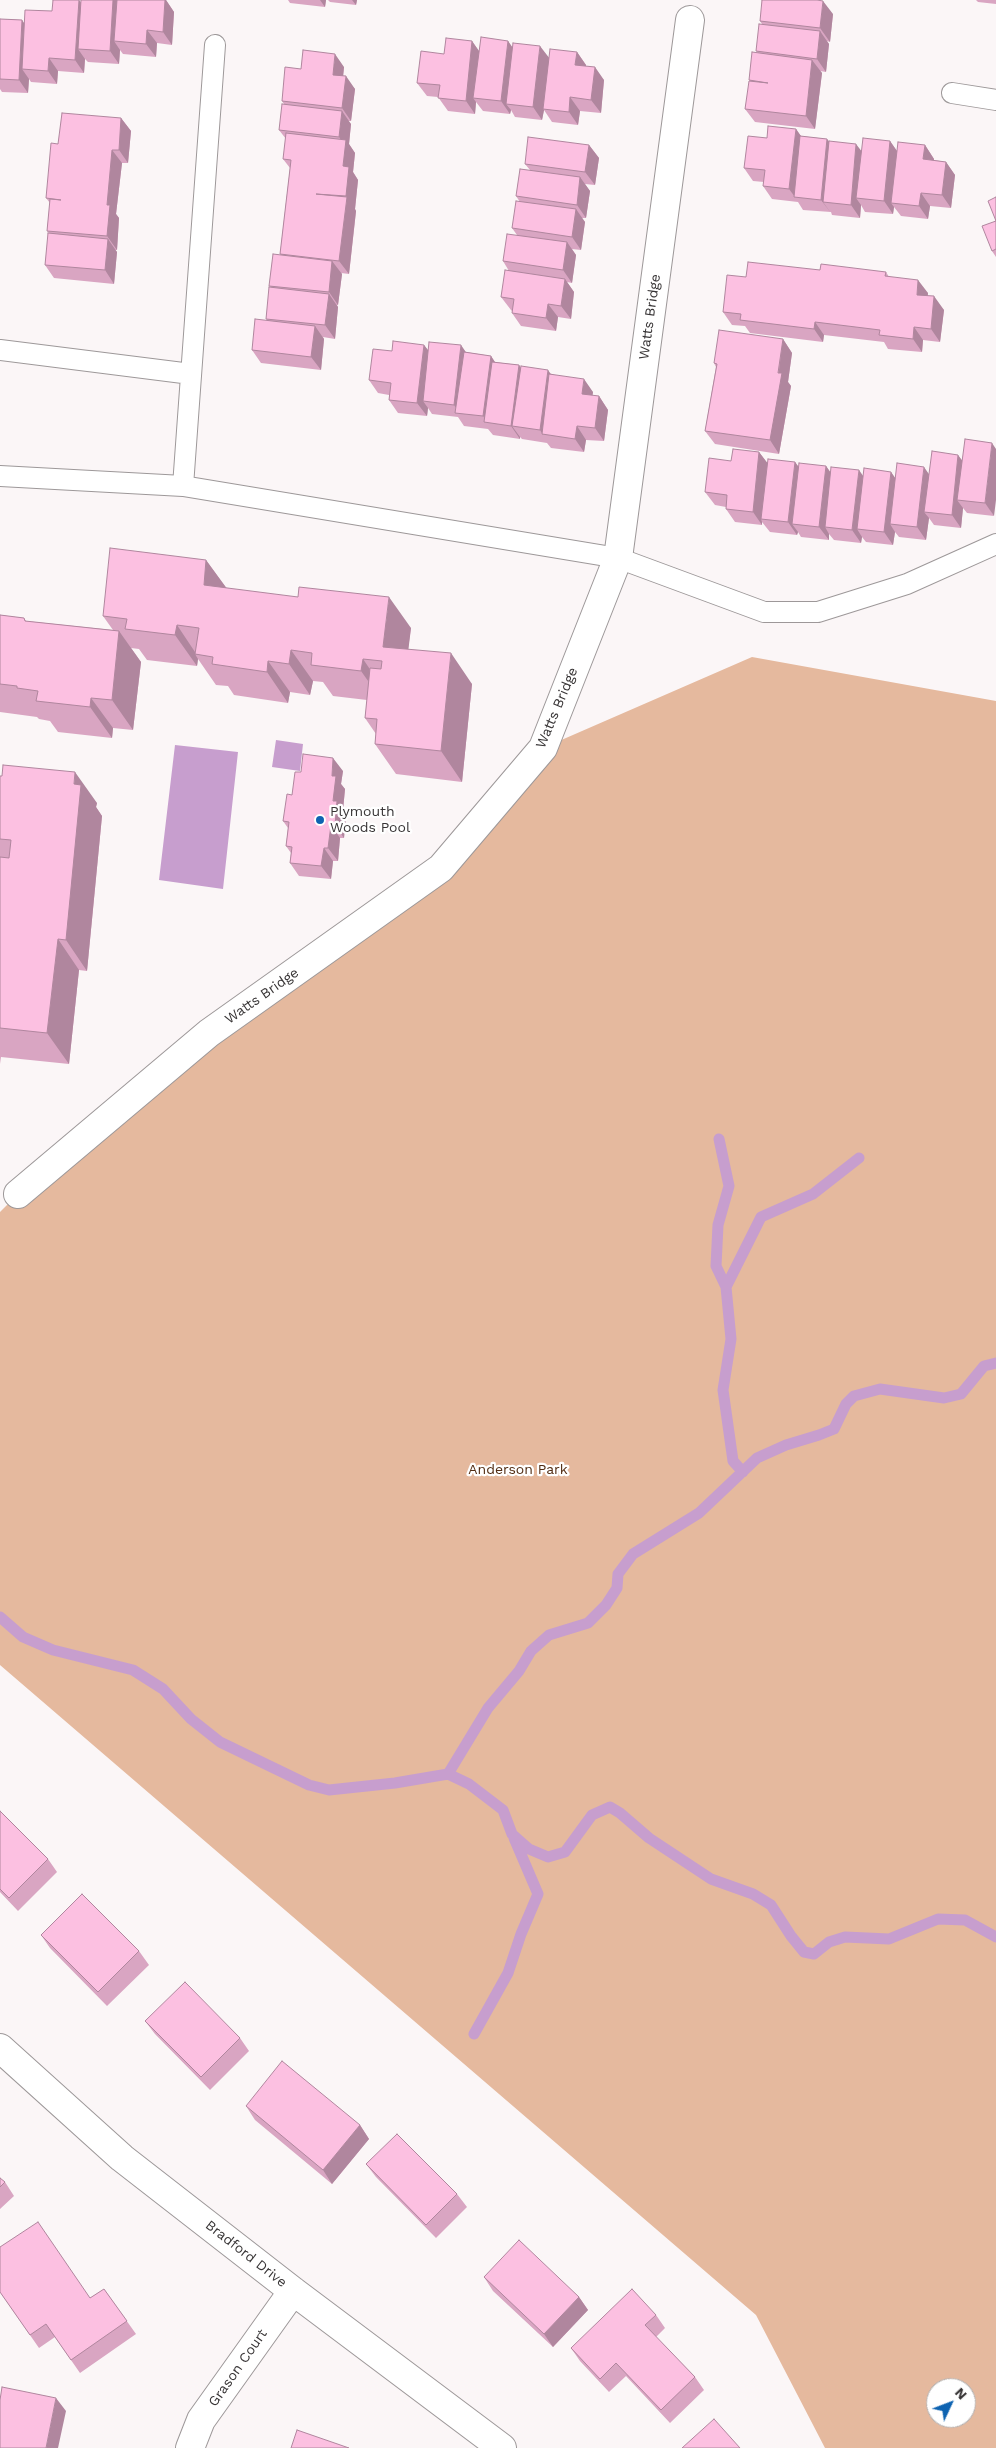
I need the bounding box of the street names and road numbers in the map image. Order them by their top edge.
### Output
street label: Watts Bridge [636,273,664,361]
street label: Watts Bridge [532,665,582,751]
street label: Watts Bridge [222,964,302,1028]
street label: Bradford Drive [202,2217,290,2291]
street label: Grason Court [205,2326,271,2410]

